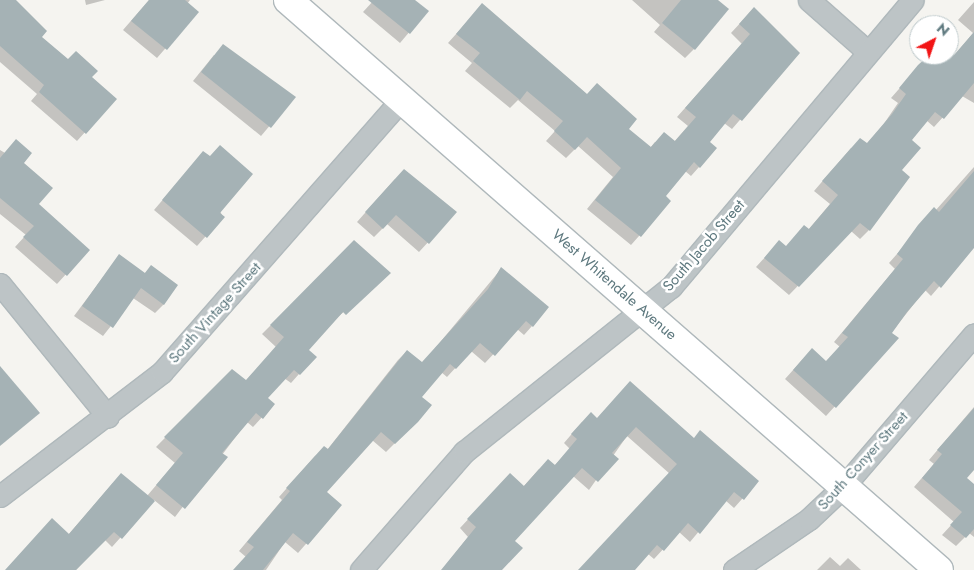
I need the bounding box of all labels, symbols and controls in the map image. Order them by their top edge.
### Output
north arrow [909,15,959,65]
text: N [932,18,954,41]
street label: South Jacob Street [659,197,749,295]
street label: West Whitendale Avenue [548,226,680,344]
street label: South Vintage Street [165,259,265,367]
street label: South Conyer Street [814,408,912,514]

